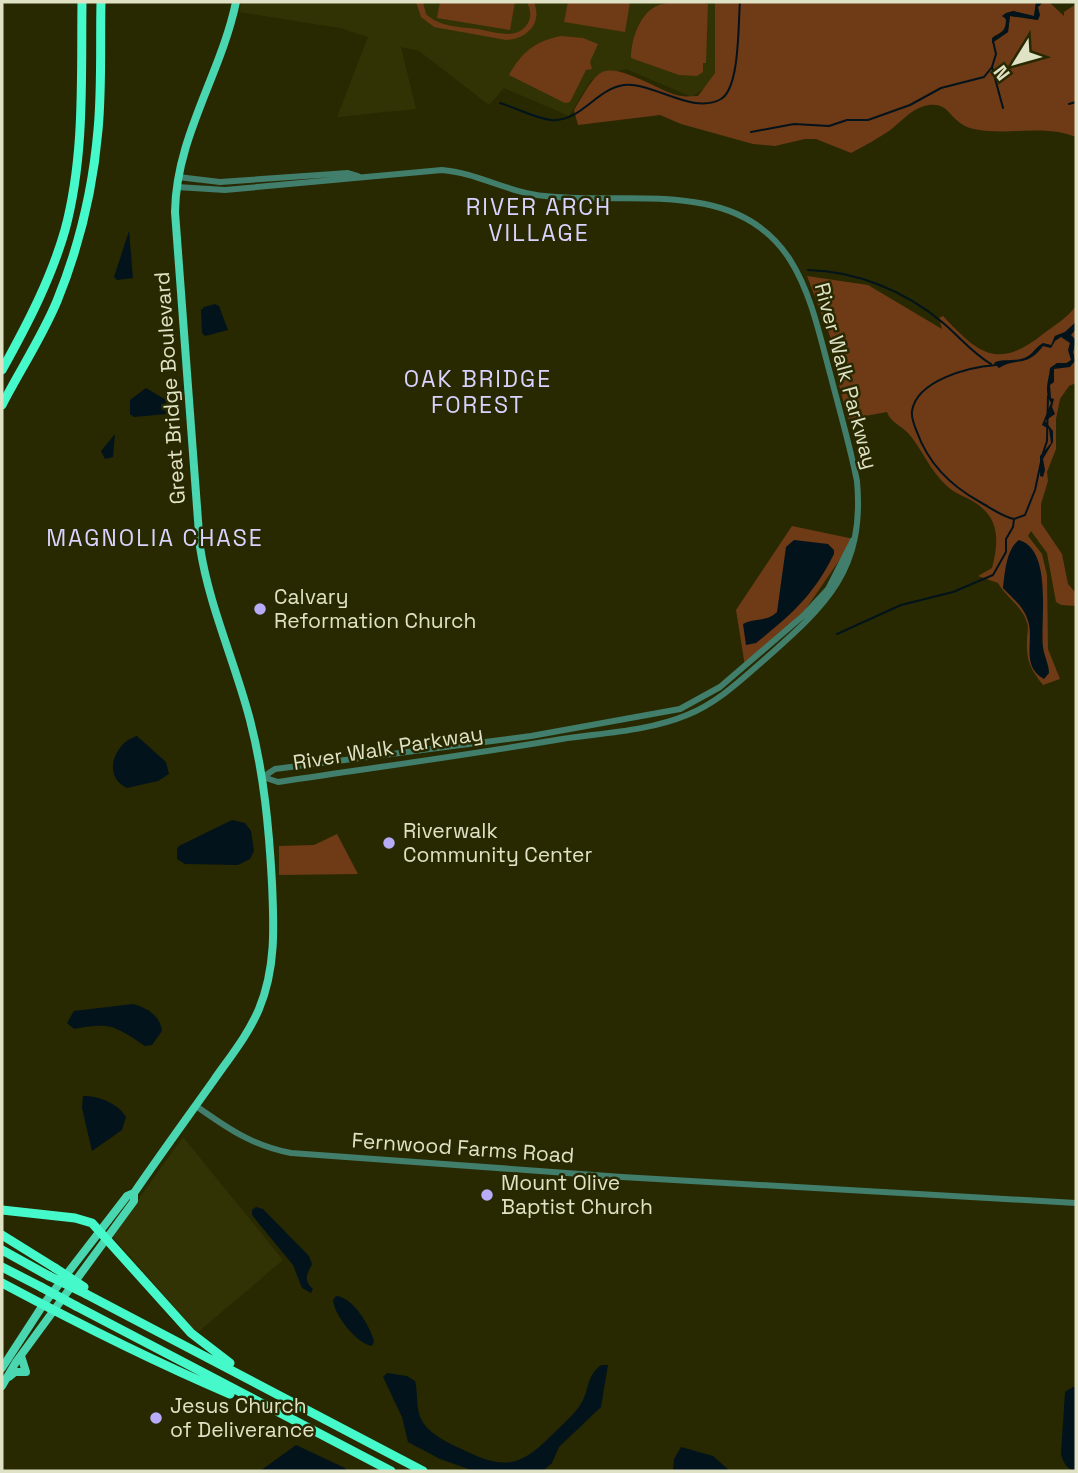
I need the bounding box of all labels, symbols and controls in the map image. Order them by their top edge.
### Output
north arrow [980,28,1050,98]
text: N [988,60,1016,86]
district label: RIVER ARCH VILLAGE [466,192,612,248]
street label: Great Bridge Boulevard [148,271,191,505]
street label: River Walk Parkway [809,280,884,472]
district label: OAK BRIDGE FOREST [404,364,552,420]
district label: MAGNOLIA CHASE [46,523,264,553]
place label: Calvary Reformation Church [274,583,476,634]
marker: Calvary Reformation Church [252,601,268,617]
street label: River Walk Parkway [291,719,485,776]
place label: Riverwalk Community Center [403,817,592,868]
marker: Riverwalk Community Center [381,835,397,851]
street label: Fernwood Farms Road [351,1126,575,1169]
place label: Mount Olive Baptist Church [501,1169,653,1220]
marker: Mount Olive Baptist Church [479,1187,495,1203]
place label: Jesus Church of Deliverance [170,1392,315,1443]
marker: Jesus Church of Deliverance [148,1410,164,1426]

